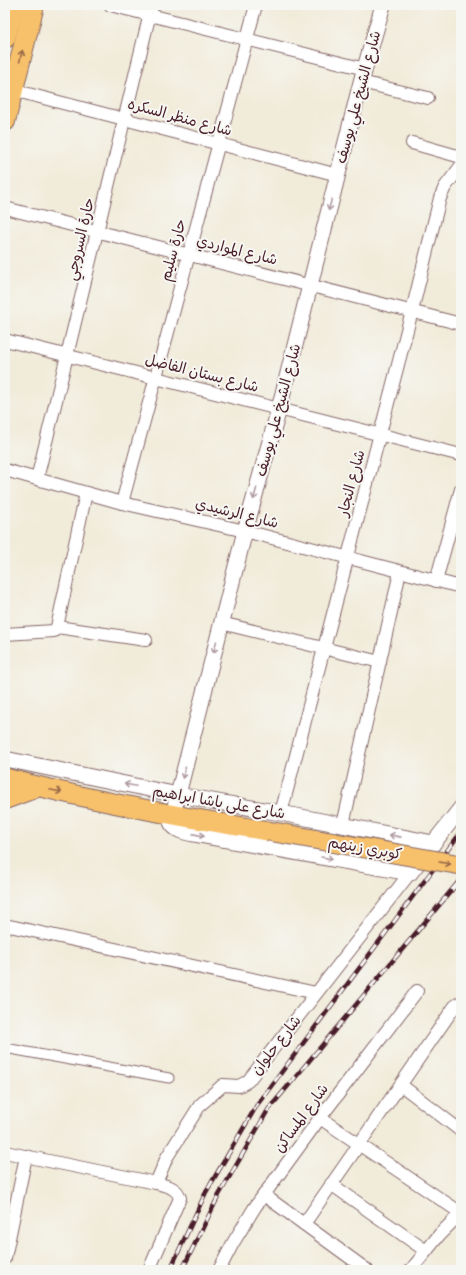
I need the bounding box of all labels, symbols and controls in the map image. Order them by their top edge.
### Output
street label: شارع الشيخ علي يوسف [334,29,388,166]
one-way arrow [18,50,26,63]
street label: شارع منظر السكره [125,96,234,142]
street label: حارة السروجي [64,196,102,283]
one-way arrow [326,199,334,212]
street label: حارة سليم [158,218,193,284]
street label: شارع المواردي [194,233,279,271]
street label: شارع الشيخ علي يوسف [254,342,308,479]
street label: شارع بستان الفاضل [143,352,260,398]
street label: شارع النجار [335,448,370,520]
one-way arrow [251,487,258,500]
street label: شارع الرشيدي [193,496,280,534]
one-way arrow [211,640,219,653]
one-way arrow [180,766,187,779]
one-way arrow [124,781,137,789]
street label: شارع على باشا ابراهيم [151,783,286,825]
one-way arrow [50,787,63,795]
one-way arrow [192,831,205,839]
one-way arrow [389,831,402,839]
street label: كوبري زينهم [326,835,403,866]
one-way arrow [320,854,333,862]
one-way arrow [438,859,451,867]
street label: شارع حلوان [249,1013,306,1080]
street label: شارع المساكن [272,1081,334,1157]

